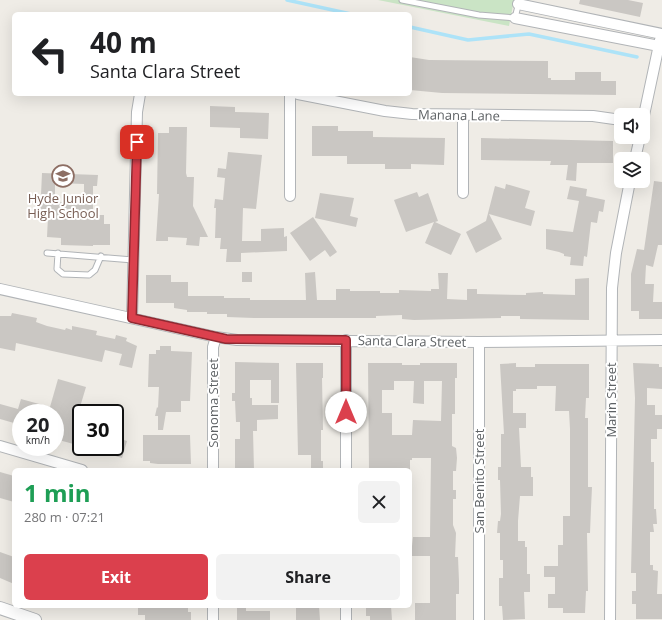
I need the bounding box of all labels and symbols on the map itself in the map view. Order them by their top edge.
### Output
street label: Manana Lane [418,105,500,125]
pin [120,125,154,159]
school or university icon: Hyde Junior High School [50,163,76,189]
place label: Hyde Junior High School [27,189,99,222]
street label: Santa Clara Street [358,331,467,351]
street label: Sonoma Street [204,358,222,448]
street label: Marin Street [602,362,620,438]
position arrow [325,391,367,433]
speed limit sign: 30 [72,404,124,456]
street label: San Benito Street [470,428,488,533]

